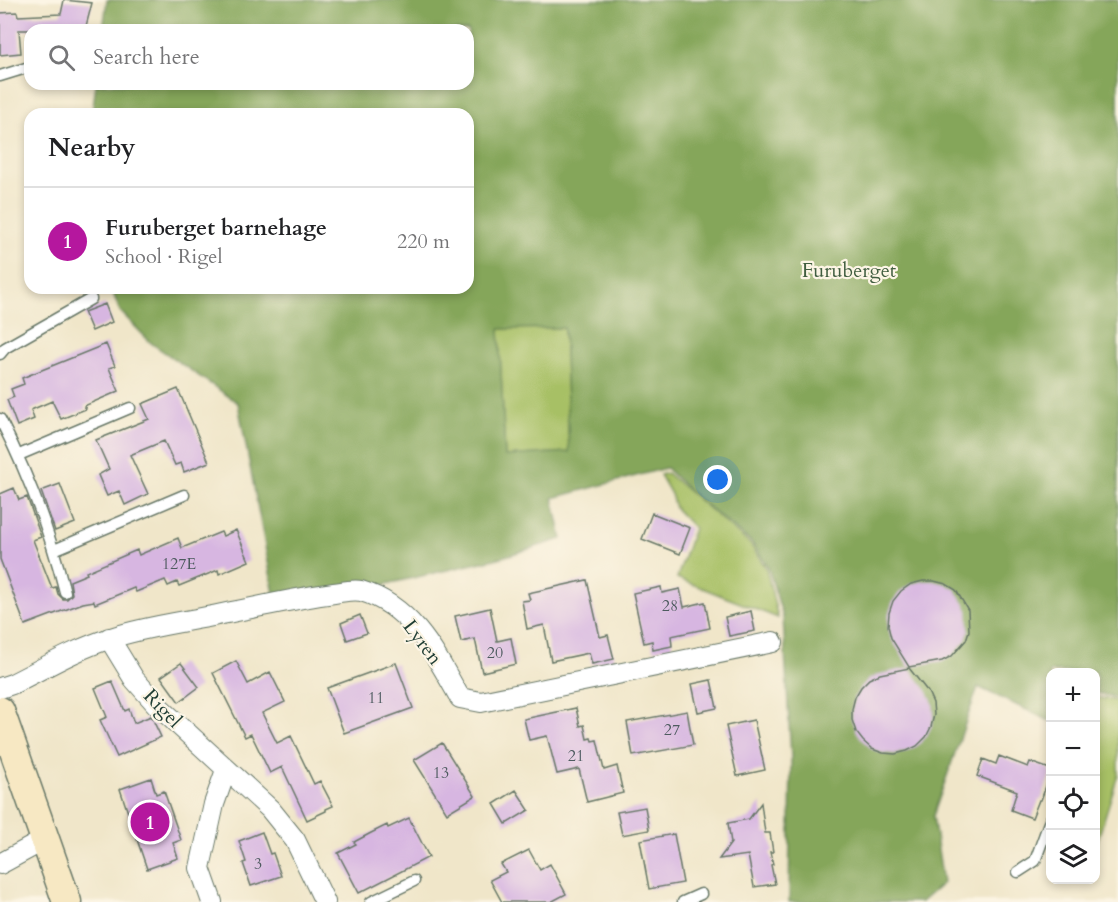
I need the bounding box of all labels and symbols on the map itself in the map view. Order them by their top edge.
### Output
park label: Furuberget [802,257,897,284]
your location [703,465,732,494]
house number: 127E [162,553,196,575]
house number: 28 [662,595,678,617]
street label: Lyren [397,614,449,671]
house number: 20 [487,642,503,664]
street label: Rigel [137,683,188,734]
house number: 11 [368,687,384,709]
house number: 27 [664,719,680,741]
house number: 21 [568,745,584,767]
house number: 13 [433,762,449,784]
pin: 1 [130,800,170,844]
house number: 3 [254,853,262,875]

